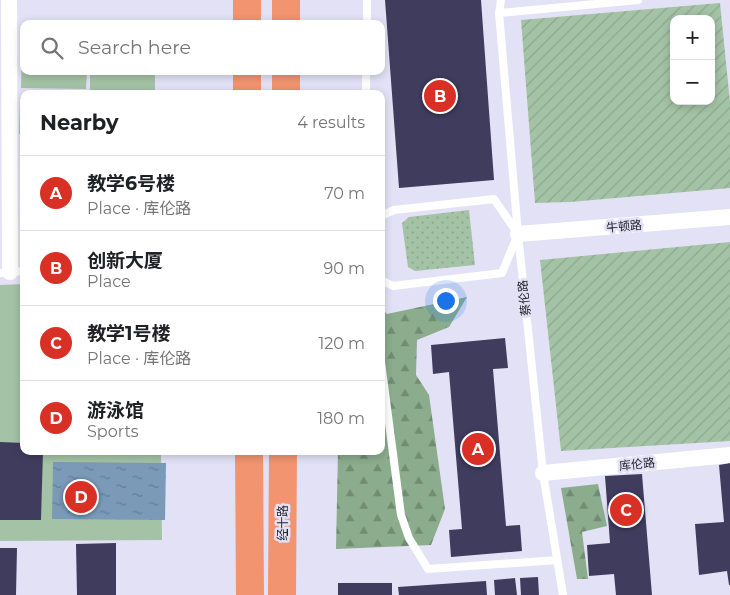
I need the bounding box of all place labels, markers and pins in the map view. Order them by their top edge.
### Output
pin: B [424,77,456,115]
pin: A [462,430,494,468]
pin: D [65,478,97,516]
pin: C [610,491,642,529]

